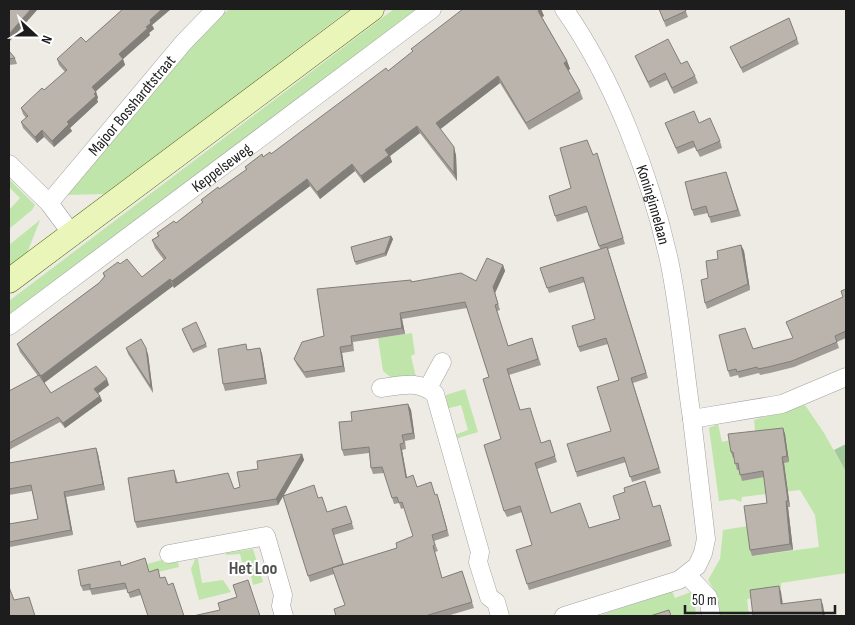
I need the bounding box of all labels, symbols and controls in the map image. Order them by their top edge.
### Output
north arrow [10,10,60,60]
text: N [37,33,56,46]
street label: Majoor Bosshardtstraat [85,52,180,160]
street label: Keppelseweg [188,140,256,197]
street label: Koninginnelaan [631,163,673,247]
district label: Het Loo [229,558,277,579]
scale bar [685,582,835,614]
text: 50 m [692,591,717,610]

